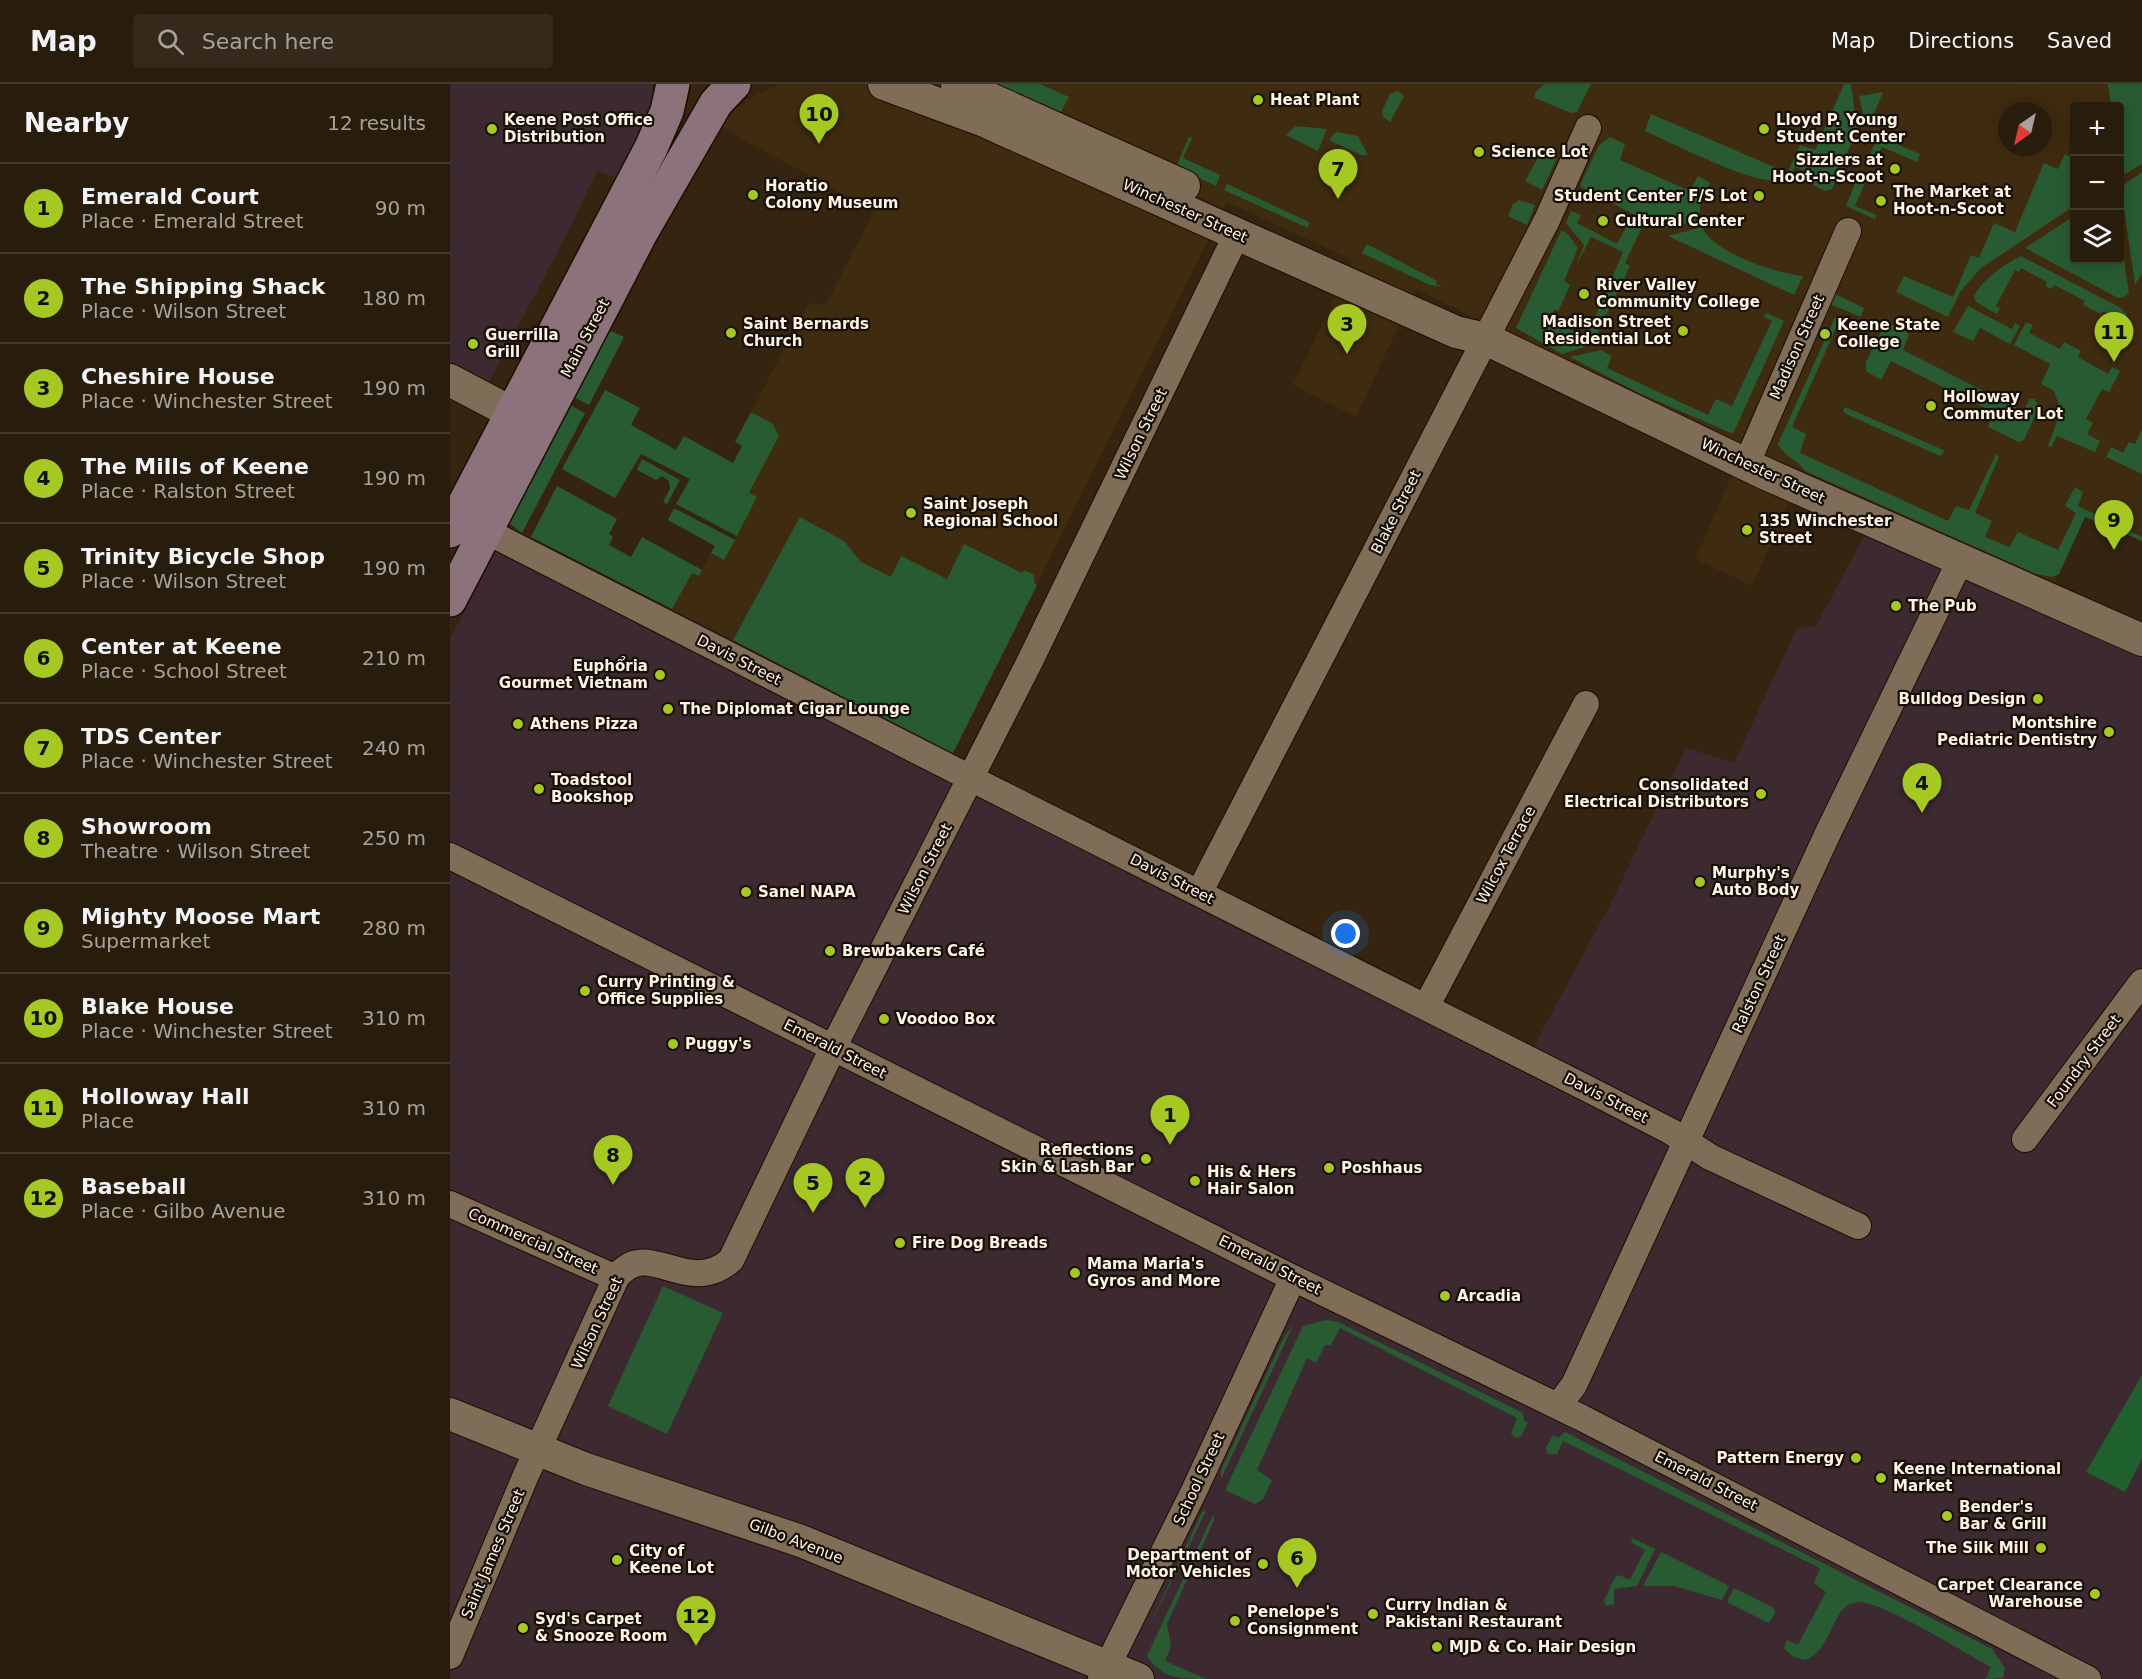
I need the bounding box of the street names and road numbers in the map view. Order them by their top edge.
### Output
street label: Winchester Street [1120,175,1250,247]
street label: Madison Street [1766,292,1828,402]
street label: Main Street [557,296,613,380]
street label: Wilson Street [1111,385,1171,483]
street label: Winchester Street [1698,434,1828,508]
street label: Blake Street [1367,467,1425,557]
street label: Davis Street [694,631,784,689]
street label: Wilcox Terrace [1473,803,1539,907]
street label: Wilson Street [894,820,956,917]
street label: Davis Street [1127,850,1217,908]
street label: Ralston Street [1728,932,1790,1036]
street label: Foundry Street [2043,1011,2125,1111]
street label: Emerald Street [781,1015,889,1083]
street label: Davis Street [1561,1069,1651,1127]
street label: Commercial Street [465,1204,601,1278]
street label: Emerald Street [1216,1231,1324,1299]
street label: Wilson Street [568,1274,626,1372]
street label: School Street [1170,1430,1228,1528]
street label: Emerald Street [1652,1447,1760,1515]
street label: Saint James Street [458,1487,528,1621]
street label: Gilbo Avenue [746,1515,846,1567]

